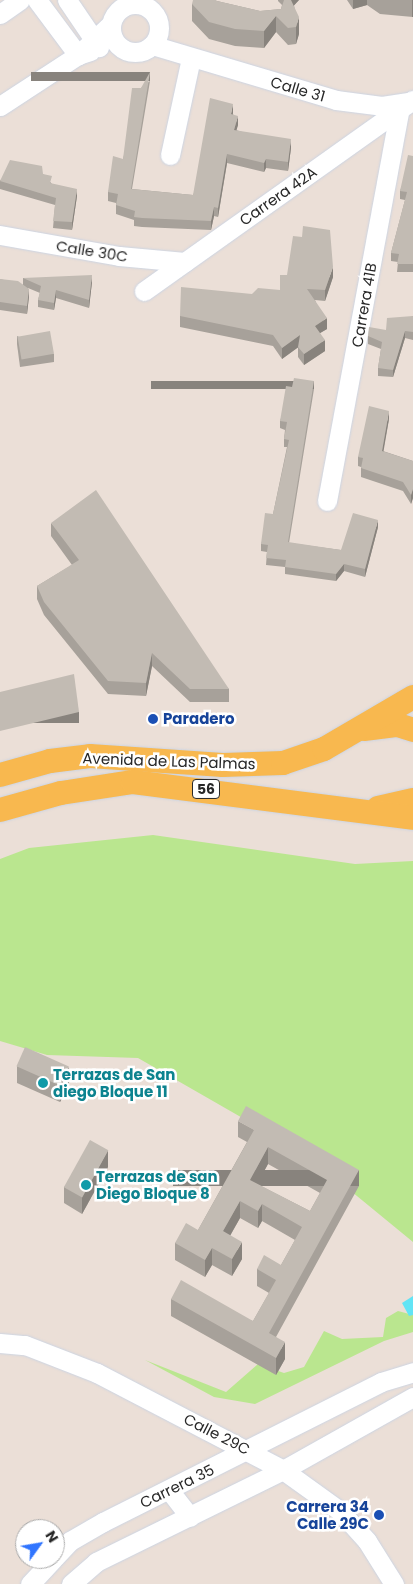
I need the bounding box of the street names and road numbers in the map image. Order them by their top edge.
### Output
street label: Calle 31 [269,73,327,105]
street label: Carrera 42A [236,163,320,229]
street label: Calle 30C [55,236,129,266]
street label: Carrera 41B [348,261,380,349]
street label: Avenida de Las Palmas [82,749,256,773]
road number: 56 [191,778,221,801]
street label: Calle 29C [181,1410,253,1458]
street label: Carrera 35 [137,1460,217,1512]

